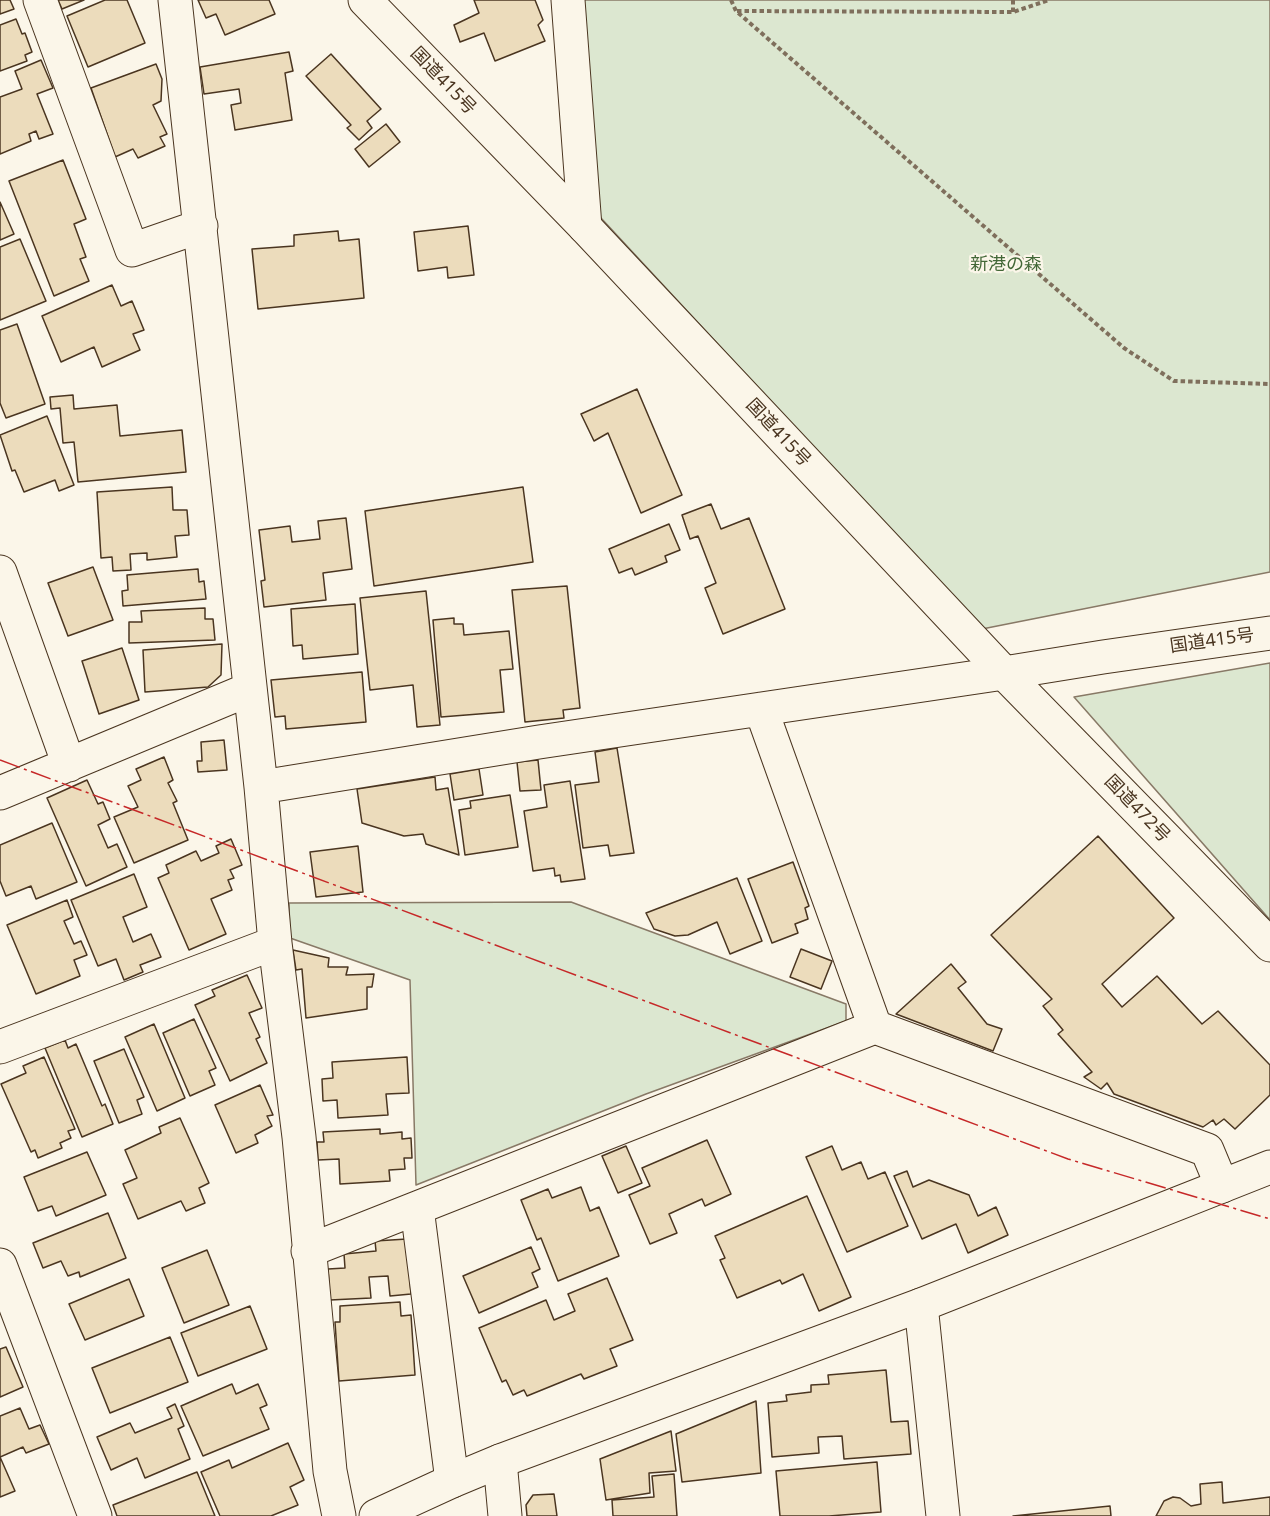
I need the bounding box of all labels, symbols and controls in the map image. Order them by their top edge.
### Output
street label: 国道415号 [406,43,480,119]
park label: 新港の森 [970,254,1042,276]
street label: 国道415号 [741,395,815,471]
street label: 国道415号 [1168,624,1256,658]
street label: 国道472号 [1100,771,1174,847]

